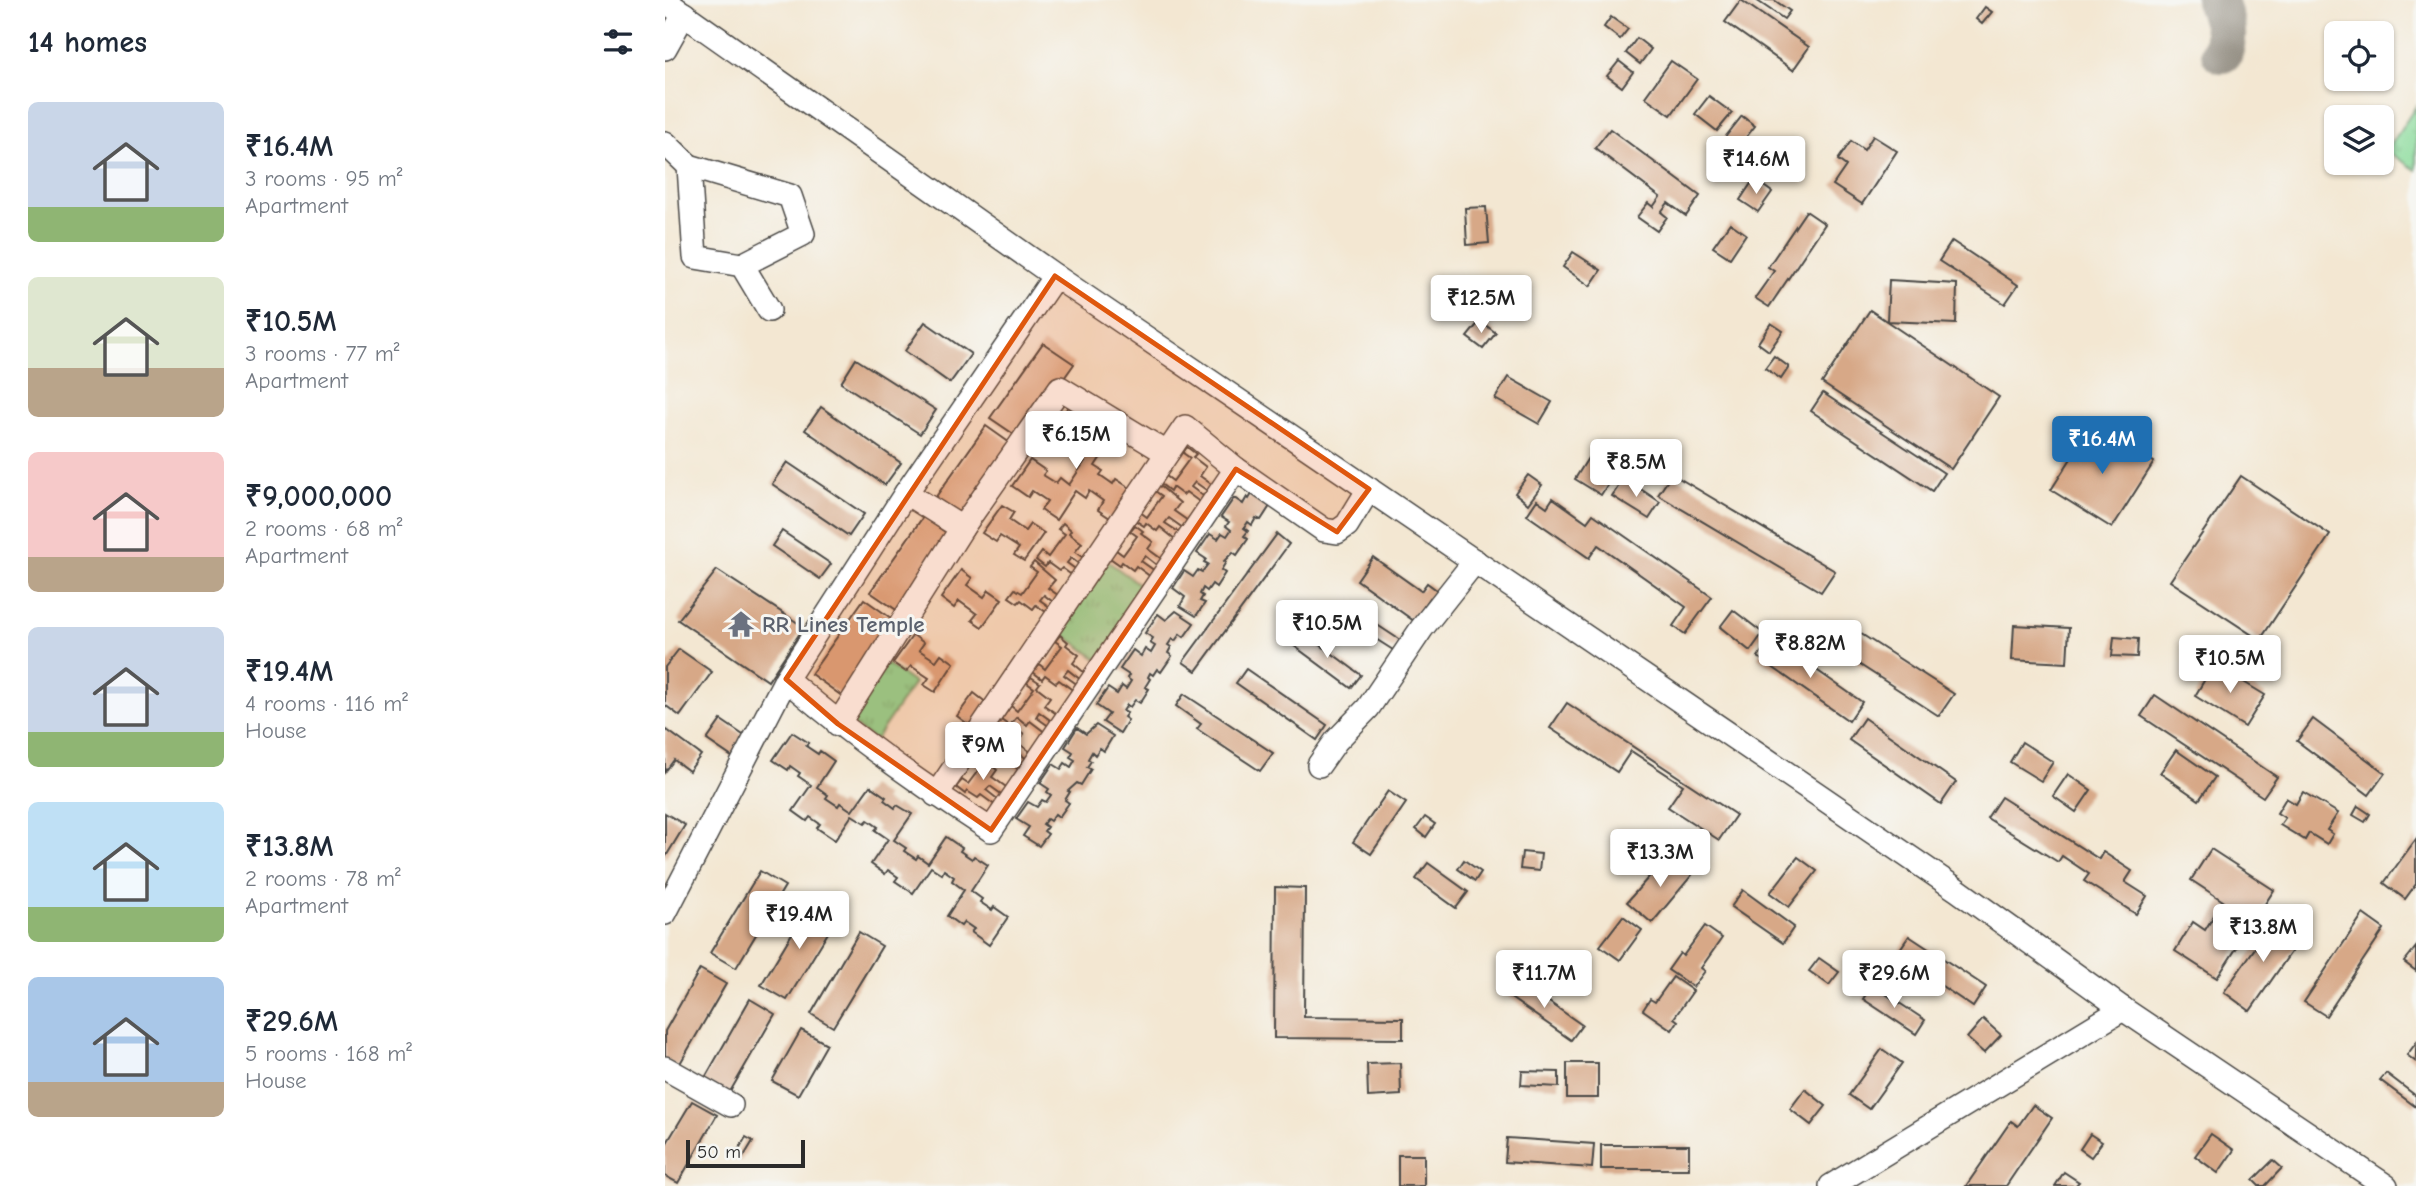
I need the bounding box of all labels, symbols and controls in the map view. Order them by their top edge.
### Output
map controls [2324,21,2394,175]
button: locate [2324,21,2394,91]
icon: filters [599,23,637,61]
text: 14 homes [28,25,147,60]
button: layers [2324,105,2394,175]
text: ₹16.4M [245,129,333,164]
icon: home [84,130,168,214]
pin: ₹14.6M [1699,136,1813,196]
text: ₹14.6M [1722,145,1790,172]
text: 3 rooms · 95 m² [245,165,403,192]
text: Apartment [245,192,348,219]
pin: ₹12.5M [1424,276,1538,335]
text: ₹12.5M [1447,284,1515,311]
text: ₹10.5M [245,304,337,339]
icon: home [84,305,168,389]
text: 3 rooms · 77 m² [245,340,400,367]
text: Apartment [245,367,348,394]
pin: ₹6.15M [1019,412,1133,471]
pin: ₹16.4M [2045,416,2159,476]
text: ₹6.15M [1041,420,1111,447]
text: ₹16.4M [2068,425,2136,452]
pin: ₹8.5M [1587,440,1685,499]
text: ₹8.5M [1606,448,1666,475]
text: ₹9,000,000 [245,479,392,514]
icon: home [84,480,168,564]
text: 2 rooms · 68 m² [245,515,403,542]
text: Apartment [245,542,348,569]
pin: ₹10.5M [1270,600,1384,660]
temple icon: RR Lines Temple [726,609,756,639]
text: ₹10.5M [1292,609,1362,636]
place label: RR Lines Temple [762,611,925,638]
pin: ₹8.82M [1753,620,1867,680]
text: ₹8.82M [1775,629,1845,656]
pin: ₹10.5M [2173,636,2287,695]
text: ₹10.5M [2195,644,2265,671]
text: ₹19.4M [245,654,333,689]
icon: home [84,655,168,739]
text: 4 rooms · 116 m² [245,690,408,717]
text: House [245,717,307,744]
pin: ₹9M [949,722,1017,782]
text: ₹9M [961,731,1005,758]
text: ₹13.8M [245,829,334,864]
icon: home [84,830,168,914]
pin: ₹13.3M [1603,830,1717,889]
text: ₹13.3M [1626,838,1694,865]
text: 2 rooms · 78 m² [245,865,401,892]
text: Apartment [245,892,348,919]
pin: ₹19.4M [742,892,856,951]
text: ₹19.4M [765,900,833,927]
pin: ₹13.8M [2206,904,2320,964]
text: ₹13.8M [2229,913,2297,940]
pin: ₹11.7M [1487,950,1601,1010]
pin: ₹29.6M [1837,950,1951,1010]
text: ₹11.7M [1512,959,1576,986]
text: ₹29.6M [1858,959,1930,986]
text: ₹29.6M [245,1004,338,1039]
icon: home [84,1005,168,1089]
text: 5 rooms · 168 m² [245,1040,412,1067]
text: House [245,1067,307,1094]
scale bar [686,1137,805,1169]
text: 50 m [697,1141,741,1163]

